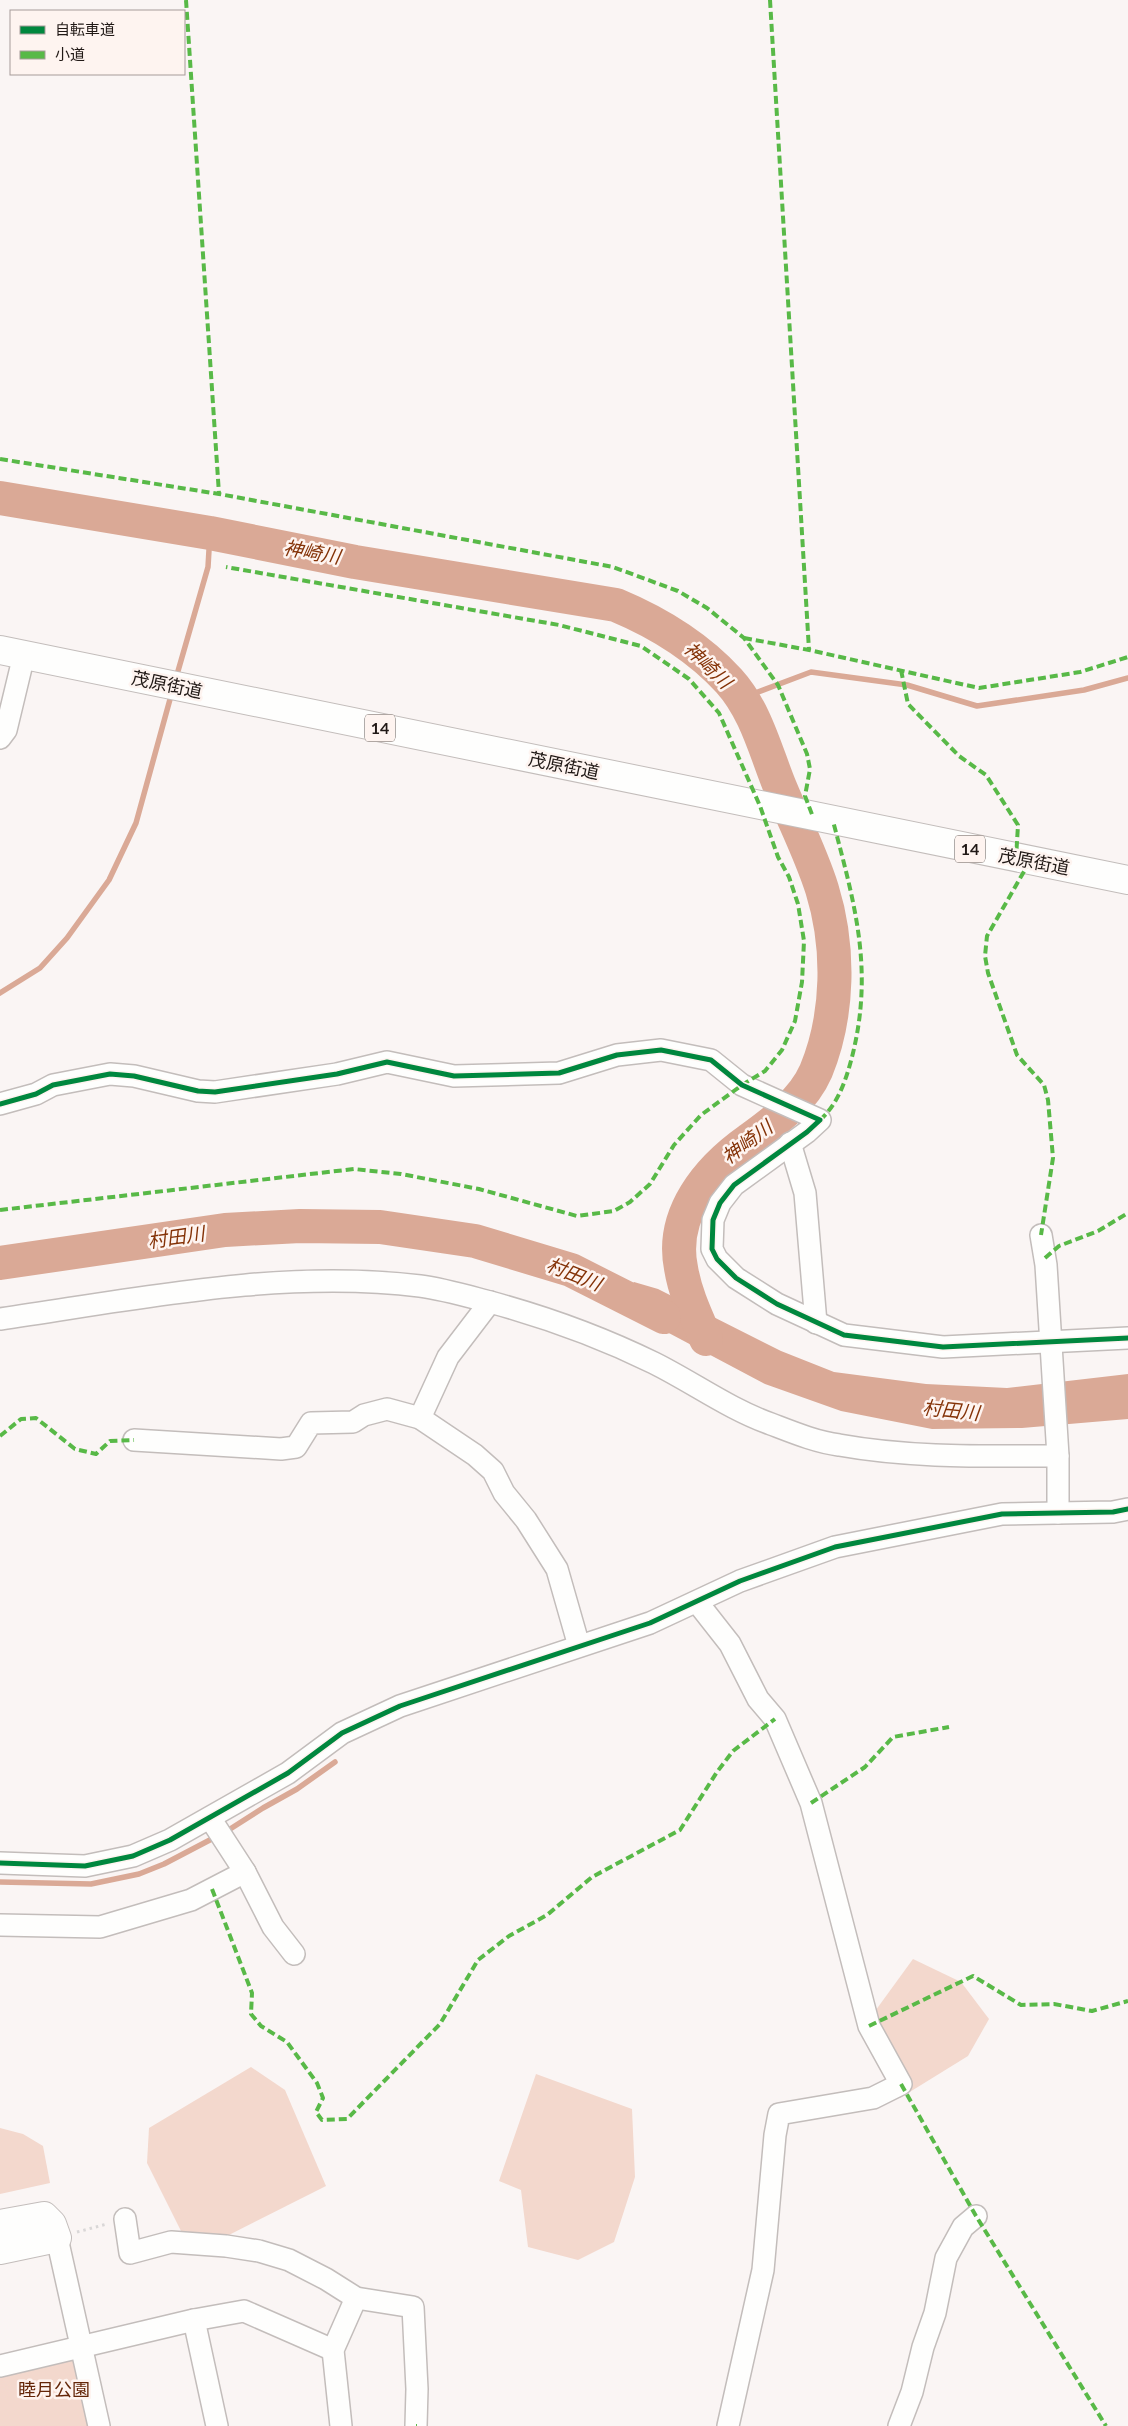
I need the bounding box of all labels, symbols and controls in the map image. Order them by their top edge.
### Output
legend [10,10,185,75]
text: 自転車道 [55,20,115,38]
text: 小道 [55,45,85,63]
water label: 神崎川 [282,535,344,568]
water label: 神崎川 [680,637,738,694]
street label: 茂原街道 [130,666,205,702]
road number: 14 [365,714,395,741]
street label: 茂原街道 [527,747,602,783]
road number: 14 [955,836,985,862]
street label: 茂原街道 [997,843,1072,879]
water label: 神崎川 [717,1114,778,1168]
water label: 村田川 [146,1221,208,1252]
water label: 村田川 [543,1252,607,1296]
water label: 村田川 [921,1395,983,1424]
park label: 睦月公園 [18,2378,90,2400]

